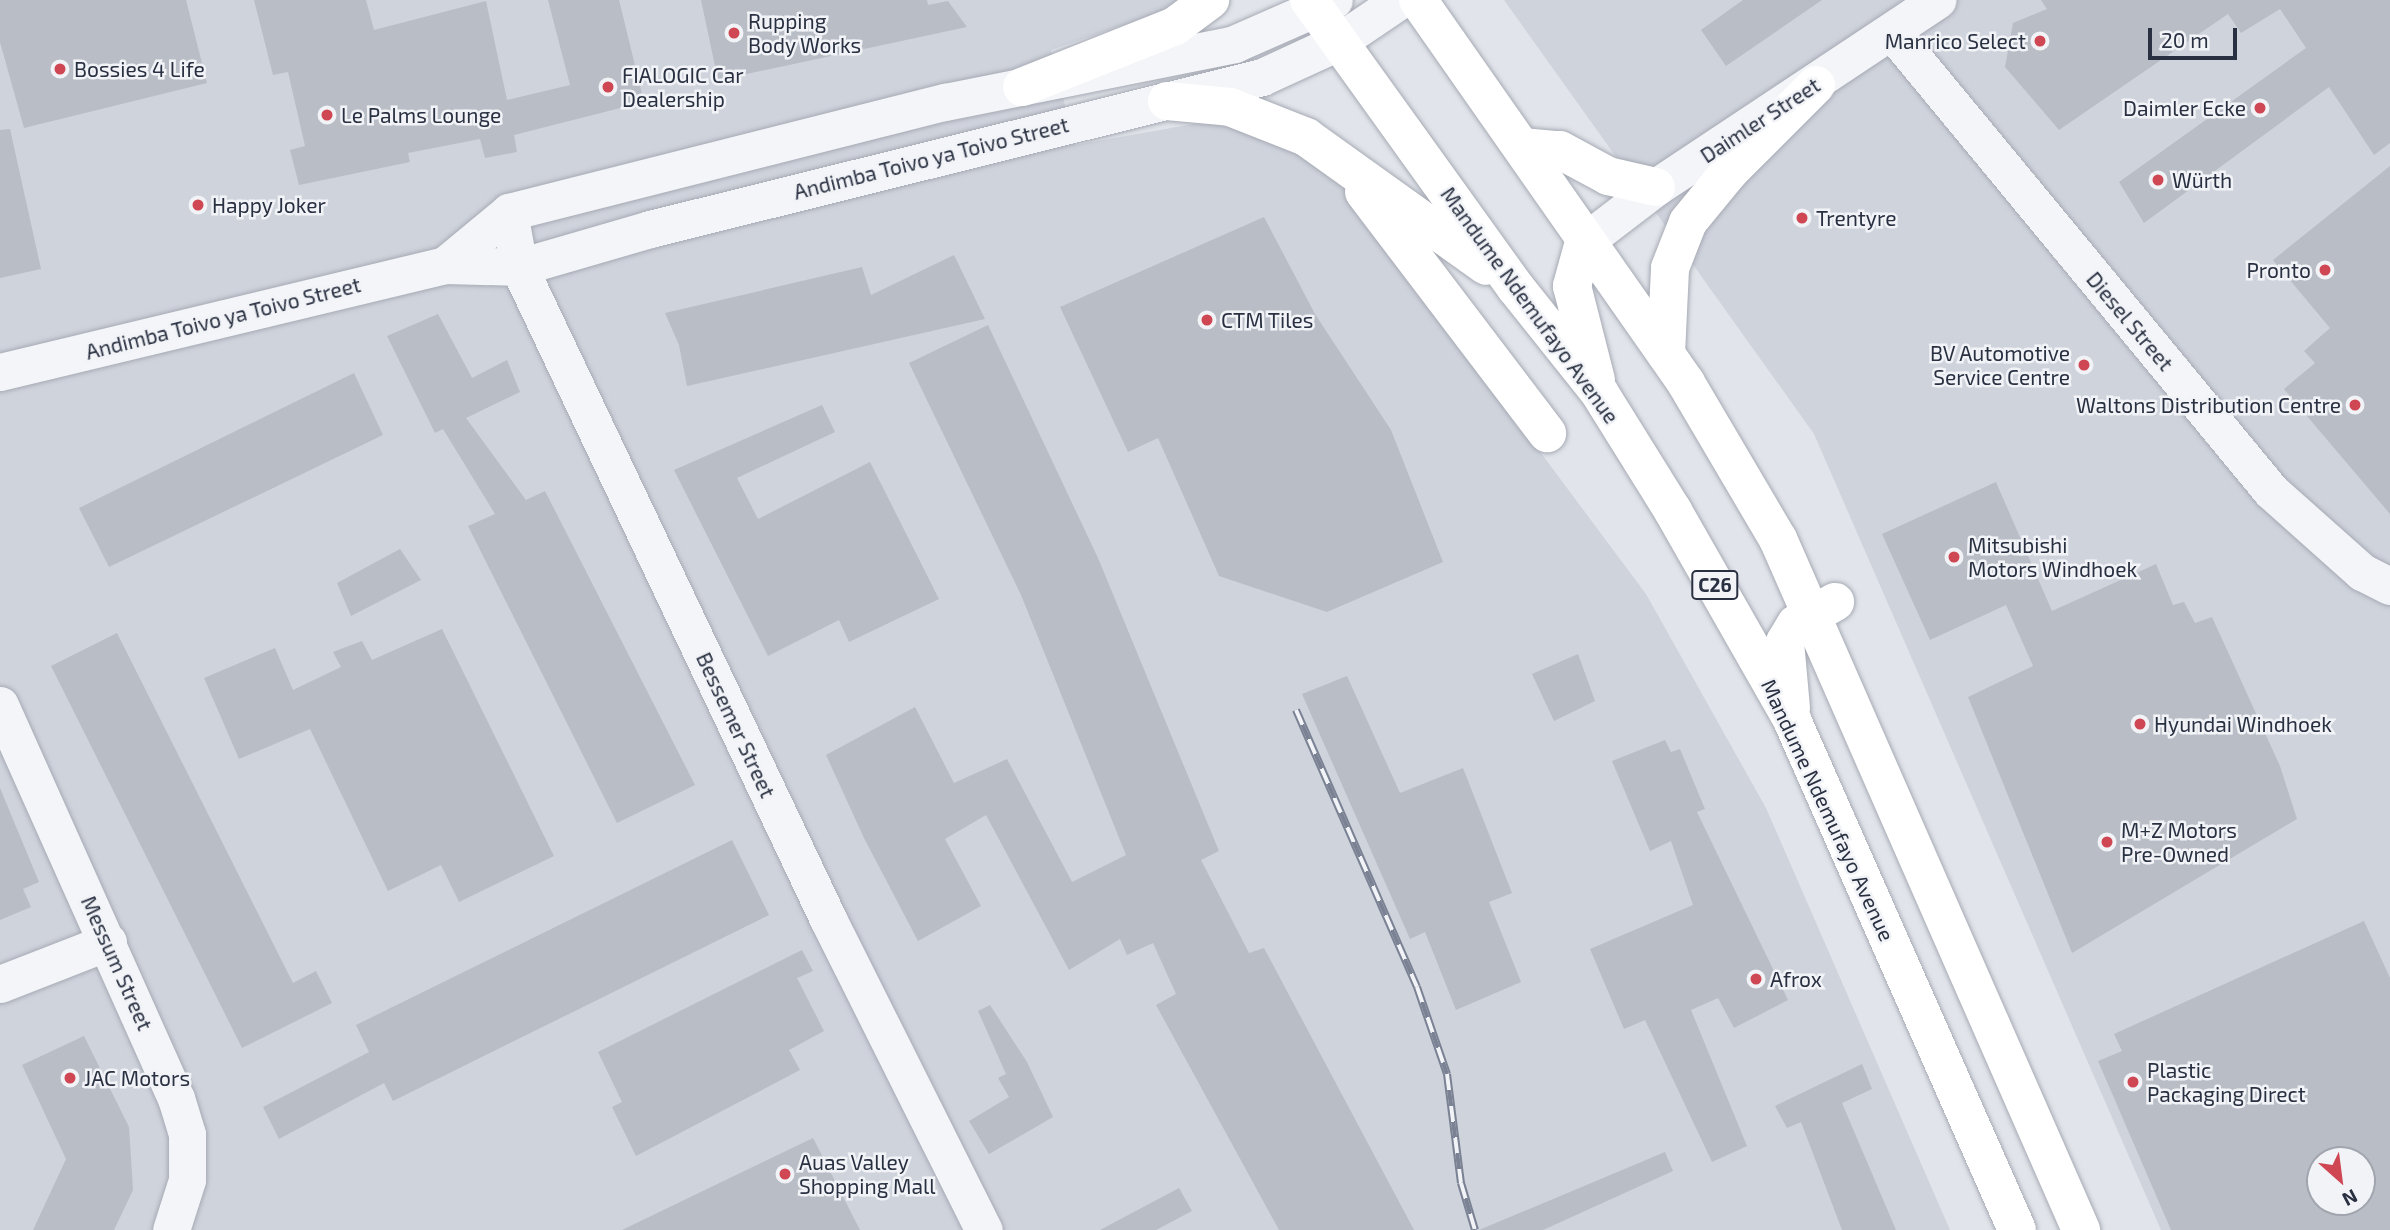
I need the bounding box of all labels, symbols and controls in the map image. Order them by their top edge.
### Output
place label: Rupping Body Works [748,8,862,58]
scale bar [2152,14,2241,58]
marker: Rupping Body Works [726,25,742,41]
text: 20 m [2161,27,2209,52]
place label: Manrico Select [1885,28,2026,54]
marker: Manrico Select [2032,33,2048,49]
place label: Bossies 4 Life [74,56,205,82]
marker: Bossies 4 Life [52,61,68,77]
place label: FIALOGIC Car Dealership [622,62,744,112]
street label: Daimler Street [1695,72,1825,168]
marker: FIALOGIC Car Dealership [600,79,616,95]
place label: Daimler Ecke [2123,95,2246,121]
marker: Daimler Ecke [2252,100,2268,116]
place label: Le Palms Lounge [341,102,501,128]
marker: Le Palms Lounge [319,107,335,123]
street label: Andimba Toivo ya Toivo Street [790,111,1072,205]
place label: Würth [2172,167,2232,193]
marker: Würth [2150,172,2166,188]
street label: Mandume Ndemufayo Avenue [1436,182,1624,428]
place label: Happy Joker [212,192,327,218]
marker: Happy Joker [190,197,206,213]
place label: Trentyre [1816,205,1896,231]
marker: Trentyre [1794,210,1810,226]
place label: Pronto [2246,257,2311,283]
marker: Pronto [2317,262,2333,278]
street label: Diesel Street [2081,266,2179,376]
street label: Andimba Toivo ya Toivo Street [82,271,364,365]
place label: CTM Tiles [1221,307,1314,333]
marker: CTM Tiles [1199,312,1215,328]
place label: BV Automotive Service Centre [1929,340,2070,390]
marker: BV Automotive Service Centre [2076,357,2092,373]
place label: Waltons Distribution Centre [2076,392,2341,418]
marker: Waltons Distribution Centre [2347,397,2363,413]
place label: Mitsubishi Motors Windhoek [1968,532,2137,582]
marker: Mitsubishi Motors Windhoek [1946,549,1962,565]
road number: C26 [1690,570,1740,600]
street label: Bessemer Street [691,648,781,802]
street label: Mandume Ndemufayo Avenue [1756,675,1900,945]
place label: Hyundai Windhoek [2154,711,2332,737]
marker: Hyundai Windhoek [2132,716,2148,732]
place label: M+Z Motors Pre-Owned [2121,817,2237,867]
marker: M+Z Motors Pre-Owned [2099,834,2115,850]
street label: Messum Street [76,892,158,1034]
place label: Afrox [1770,966,1822,992]
marker: Afrox [1748,971,1764,987]
place label: Plastic Packaging Direct [2147,1057,2306,1107]
place label: JAC Motors [84,1065,190,1091]
marker: JAC Motors [62,1070,78,1086]
marker: Plastic Packaging Direct [2125,1074,2141,1090]
north arrow [2306,1146,2376,1216]
place label: Auas Valley Shopping Mall [799,1149,935,1199]
marker: Auas Valley Shopping Mall [777,1166,793,1182]
text: N [2339,1185,2362,1212]

